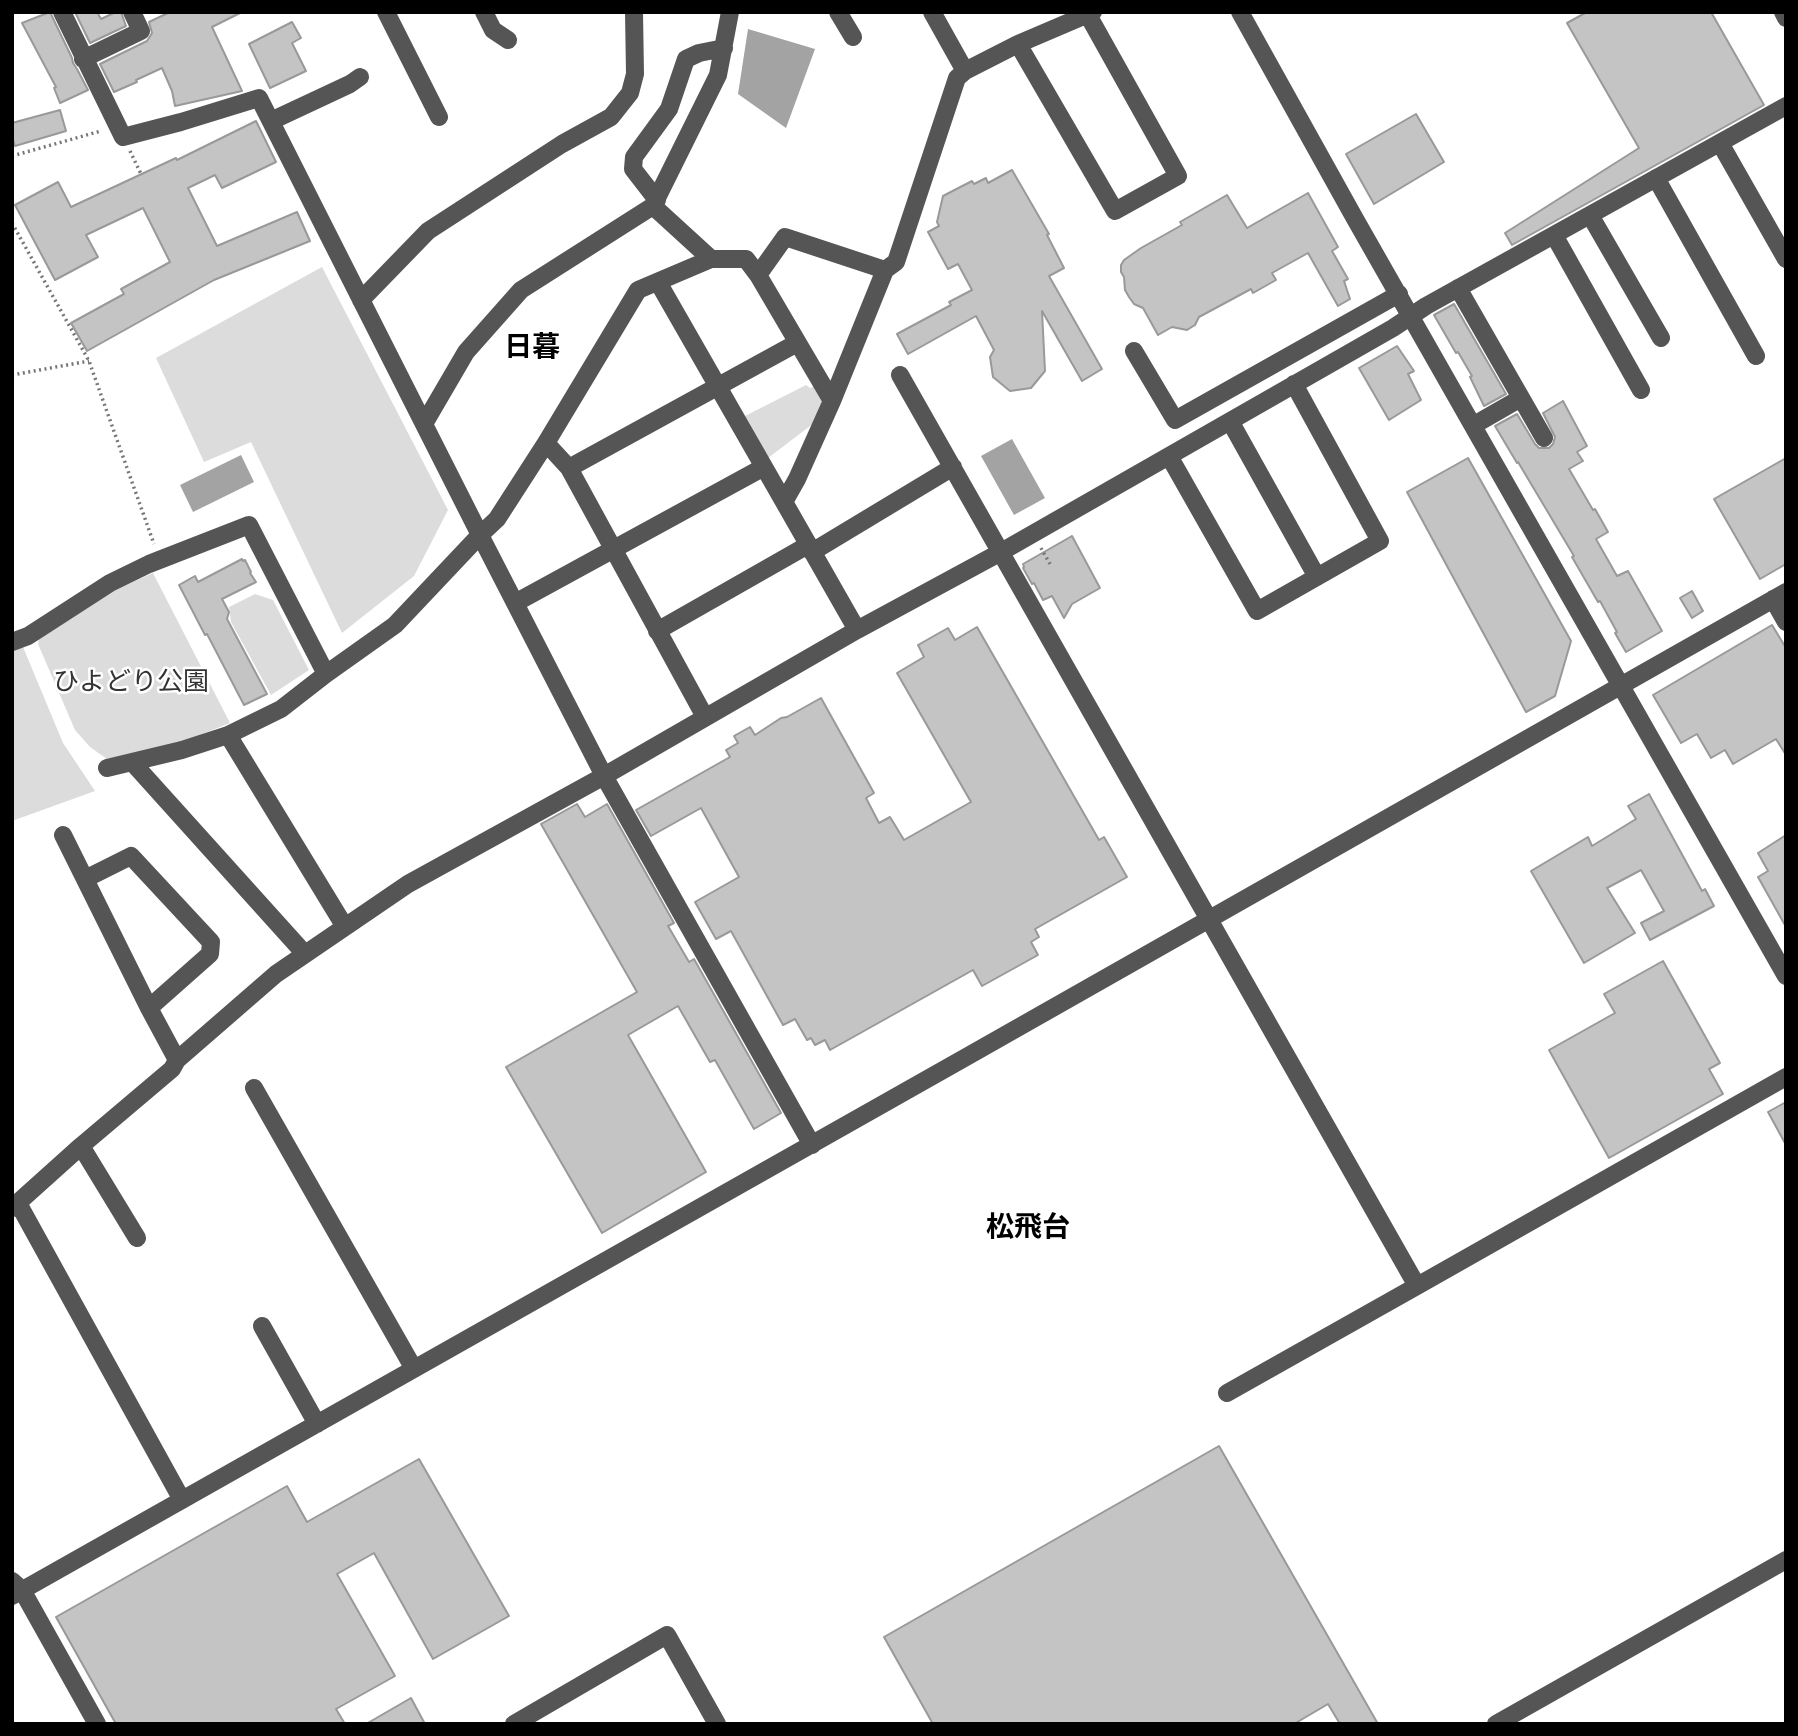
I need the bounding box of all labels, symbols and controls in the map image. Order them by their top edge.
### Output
district label: 日暮 [504,331,560,365]
park label: ひよどり公園 [53,666,209,698]
district label: 松飛台 [986,1211,1070,1245]

